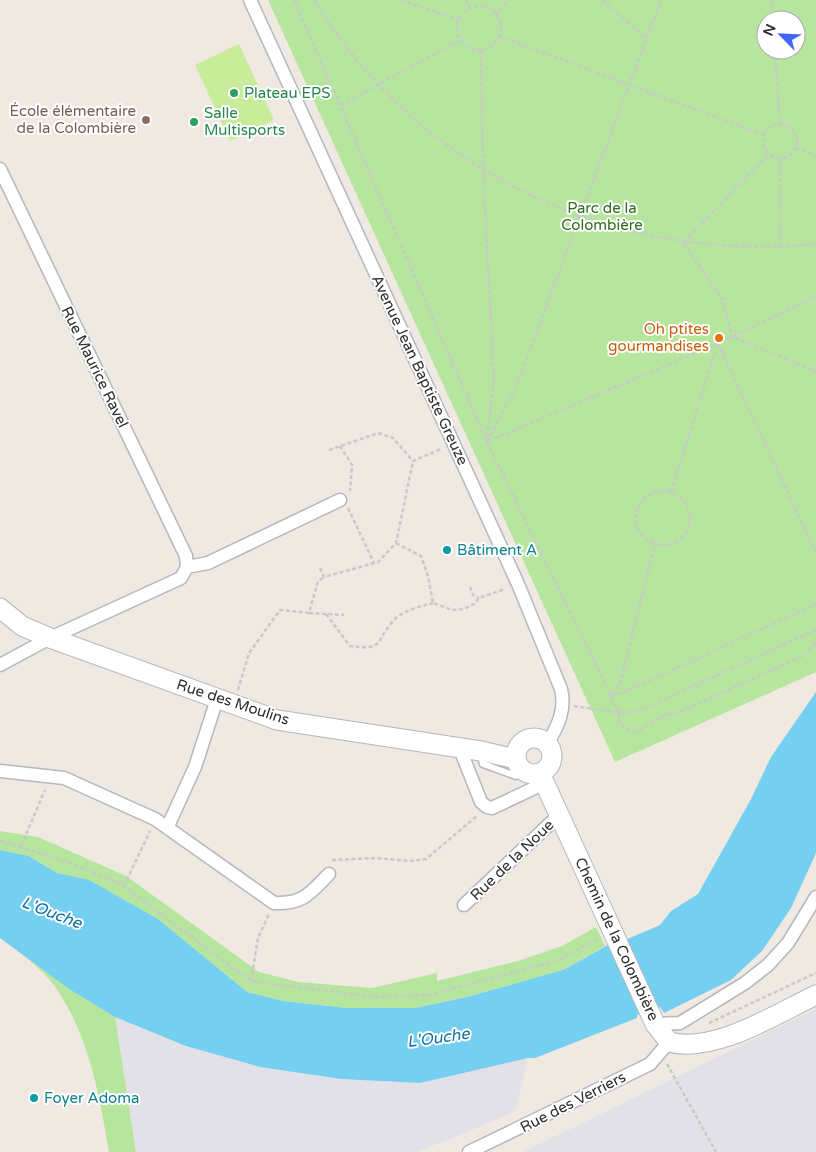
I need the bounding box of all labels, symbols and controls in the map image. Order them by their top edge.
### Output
north arrow [756,10,806,60]
text: N [760,21,780,39]
place label: Plateau EPS [244,84,330,102]
marker: Plateau EPS [228,87,240,99]
place label: École élémentaire de la Colombière [10,102,136,137]
place label: Salle Multisports [204,104,285,139]
marker: École élémentaire de la Colombière [140,114,152,126]
marker: Salle Multisports [188,116,200,128]
park label: Parc de la Colombière [561,199,643,234]
street label: Avenue Jean Baptiste Greuze [368,272,472,468]
street label: Rue Maurice Ravel [58,303,132,431]
place label: Oh ptites gourmandises [608,320,709,355]
marker: Oh ptites gourmandises [713,332,725,344]
place label: Bâtiment A [457,541,537,559]
marker: Bâtiment A [441,544,453,556]
street label: Rue des Moulins [174,675,292,729]
street label: Rue de la Noue [467,816,557,904]
street label: Chemin de la Colombière [571,854,663,1024]
water label: L'Ouche [19,892,85,934]
water label: L'Ouche [406,1024,472,1052]
street label: Rue des Verriers [517,1068,629,1136]
place label: Foyer Adoma [44,1089,139,1107]
marker: Foyer Adoma [28,1092,40,1104]

